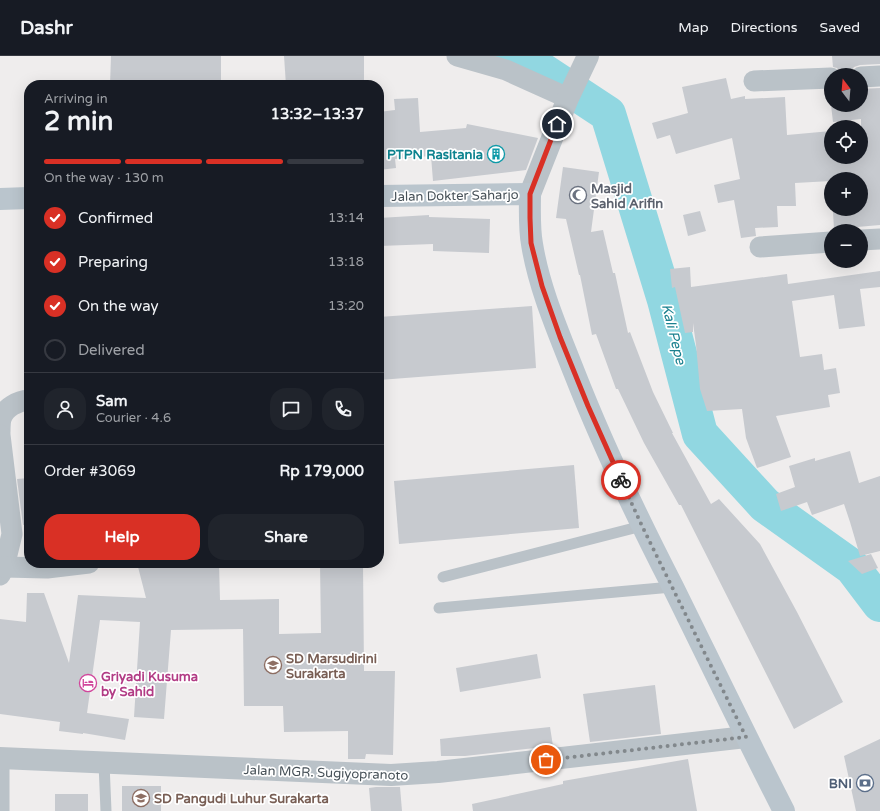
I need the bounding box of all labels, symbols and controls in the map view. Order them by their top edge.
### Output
text: Dashr [20,17,73,39]
text: Map [678,19,709,36]
text: Directions [731,19,798,36]
text: Saved [820,19,860,36]
north arrow [824,68,868,112]
map controls [824,68,868,268]
text: Arriving in [44,91,108,107]
text: 13:32–13:37 [271,105,364,123]
text: 2 min [44,106,113,137]
pin [540,107,574,141]
icon: home [546,113,568,135]
button: locate [824,120,868,164]
building icon: PTPN Rasitania [486,144,506,164]
place label: PTPN Rasitania [387,147,483,163]
text: On the way · 130 m [44,170,164,186]
button: + [824,172,868,216]
place label: Masjid Sahid Arifin [591,181,663,212]
mosque icon: Masjid Sahid Arifin [568,185,588,205]
street label: Jalan Dokter Saharjo [391,187,519,205]
icon: check [44,207,66,229]
text: Confirmed [78,209,153,227]
text: 13:14 [328,210,364,226]
button: − [824,224,868,268]
icon: check [44,251,66,273]
text: Preparing [78,253,148,271]
text: 13:18 [328,254,364,270]
icon: check [44,295,66,317]
text: On the way [78,297,158,315]
text: 13:20 [328,298,364,314]
water label: Kali Pepe [658,302,689,367]
text: Delivered [78,341,145,359]
button: person [44,388,86,430]
button: chat [270,388,312,430]
button: phone [322,388,364,430]
text: Sam [96,392,127,410]
text: Courier · 4.6 [96,410,171,426]
courier [601,460,641,500]
text: Order #3069 [44,462,136,480]
text: Rp 179,000 [280,462,364,480]
icon: bike [610,469,632,491]
button: Help [44,514,200,560]
button: Share [208,514,364,560]
place label: SD Marsudirini Surakarta [286,651,377,682]
school or university icon: SD Marsudirini Surakarta [263,655,283,675]
place label: Griyadi Kusuma by Sahid [101,669,198,700]
hotel icon: Griyadi Kusuma by Sahid [78,673,98,693]
pin [529,743,563,777]
icon: bag [535,749,557,771]
street label: Jalan MGR. Sugiyopranoto [243,762,409,784]
bank icon: BNI [855,773,875,793]
place label: BNI [829,776,852,792]
school or university icon: SD Pangudi Luhur Surakarta [131,788,151,808]
place label: SD Pangudi Luhur Surakarta [154,791,329,807]

